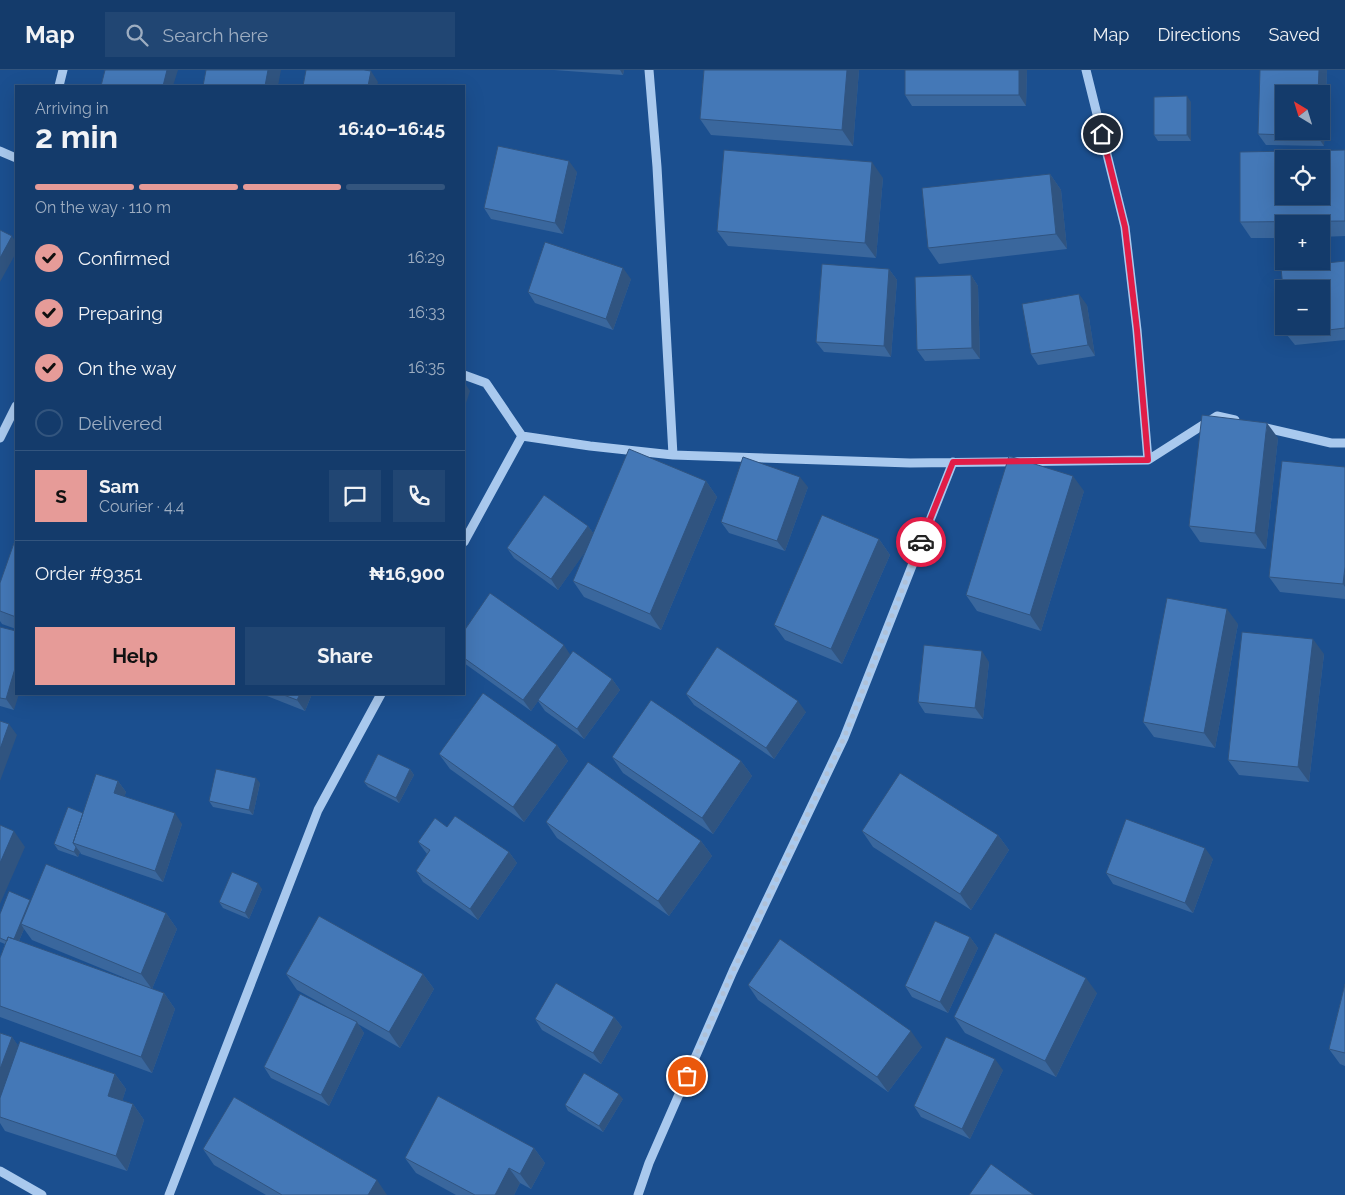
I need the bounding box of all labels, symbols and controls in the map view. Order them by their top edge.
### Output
search box [105,12,455,57]
text: Map [25,20,75,49]
icon: search [123,21,151,49]
text: Search here [163,24,268,46]
text: Map [1093,24,1129,45]
text: Directions [1157,24,1241,45]
text: Saved [1269,24,1320,45]
north arrow [1275,85,1330,140]
map controls [1275,85,1330,335]
text: Arriving in [35,99,109,118]
pin [1081,113,1123,155]
text: 16:40–16:45 [338,117,445,139]
text: 2 min [35,118,118,155]
icon: home [1088,120,1116,148]
button: locate [1275,150,1330,205]
text: On the way · 110 m [35,198,171,217]
button: + [1275,215,1330,270]
icon: check [35,244,63,272]
text: Confirmed [78,247,170,269]
text: 16:29 [408,248,445,267]
button: − [1275,280,1330,335]
icon: check [35,299,63,327]
text: Preparing [78,302,163,324]
text: 16:33 [408,303,445,322]
icon: check [35,354,63,382]
text: On the way [78,357,177,379]
text: 16:35 [408,358,445,377]
text: Delivered [78,412,162,434]
button: chat [329,470,381,522]
button: phone [393,470,445,522]
text: Sam [99,475,139,497]
text: S [55,485,67,507]
text: Courier · 4.4 [99,497,184,516]
courier [896,517,946,567]
icon: car [907,528,935,556]
text: Order #9351 [35,562,142,584]
text: ₦16,900 [369,562,445,584]
button: Help [35,627,235,685]
button: Share [245,627,445,685]
pin [666,1055,708,1097]
icon: bag [673,1062,701,1090]

